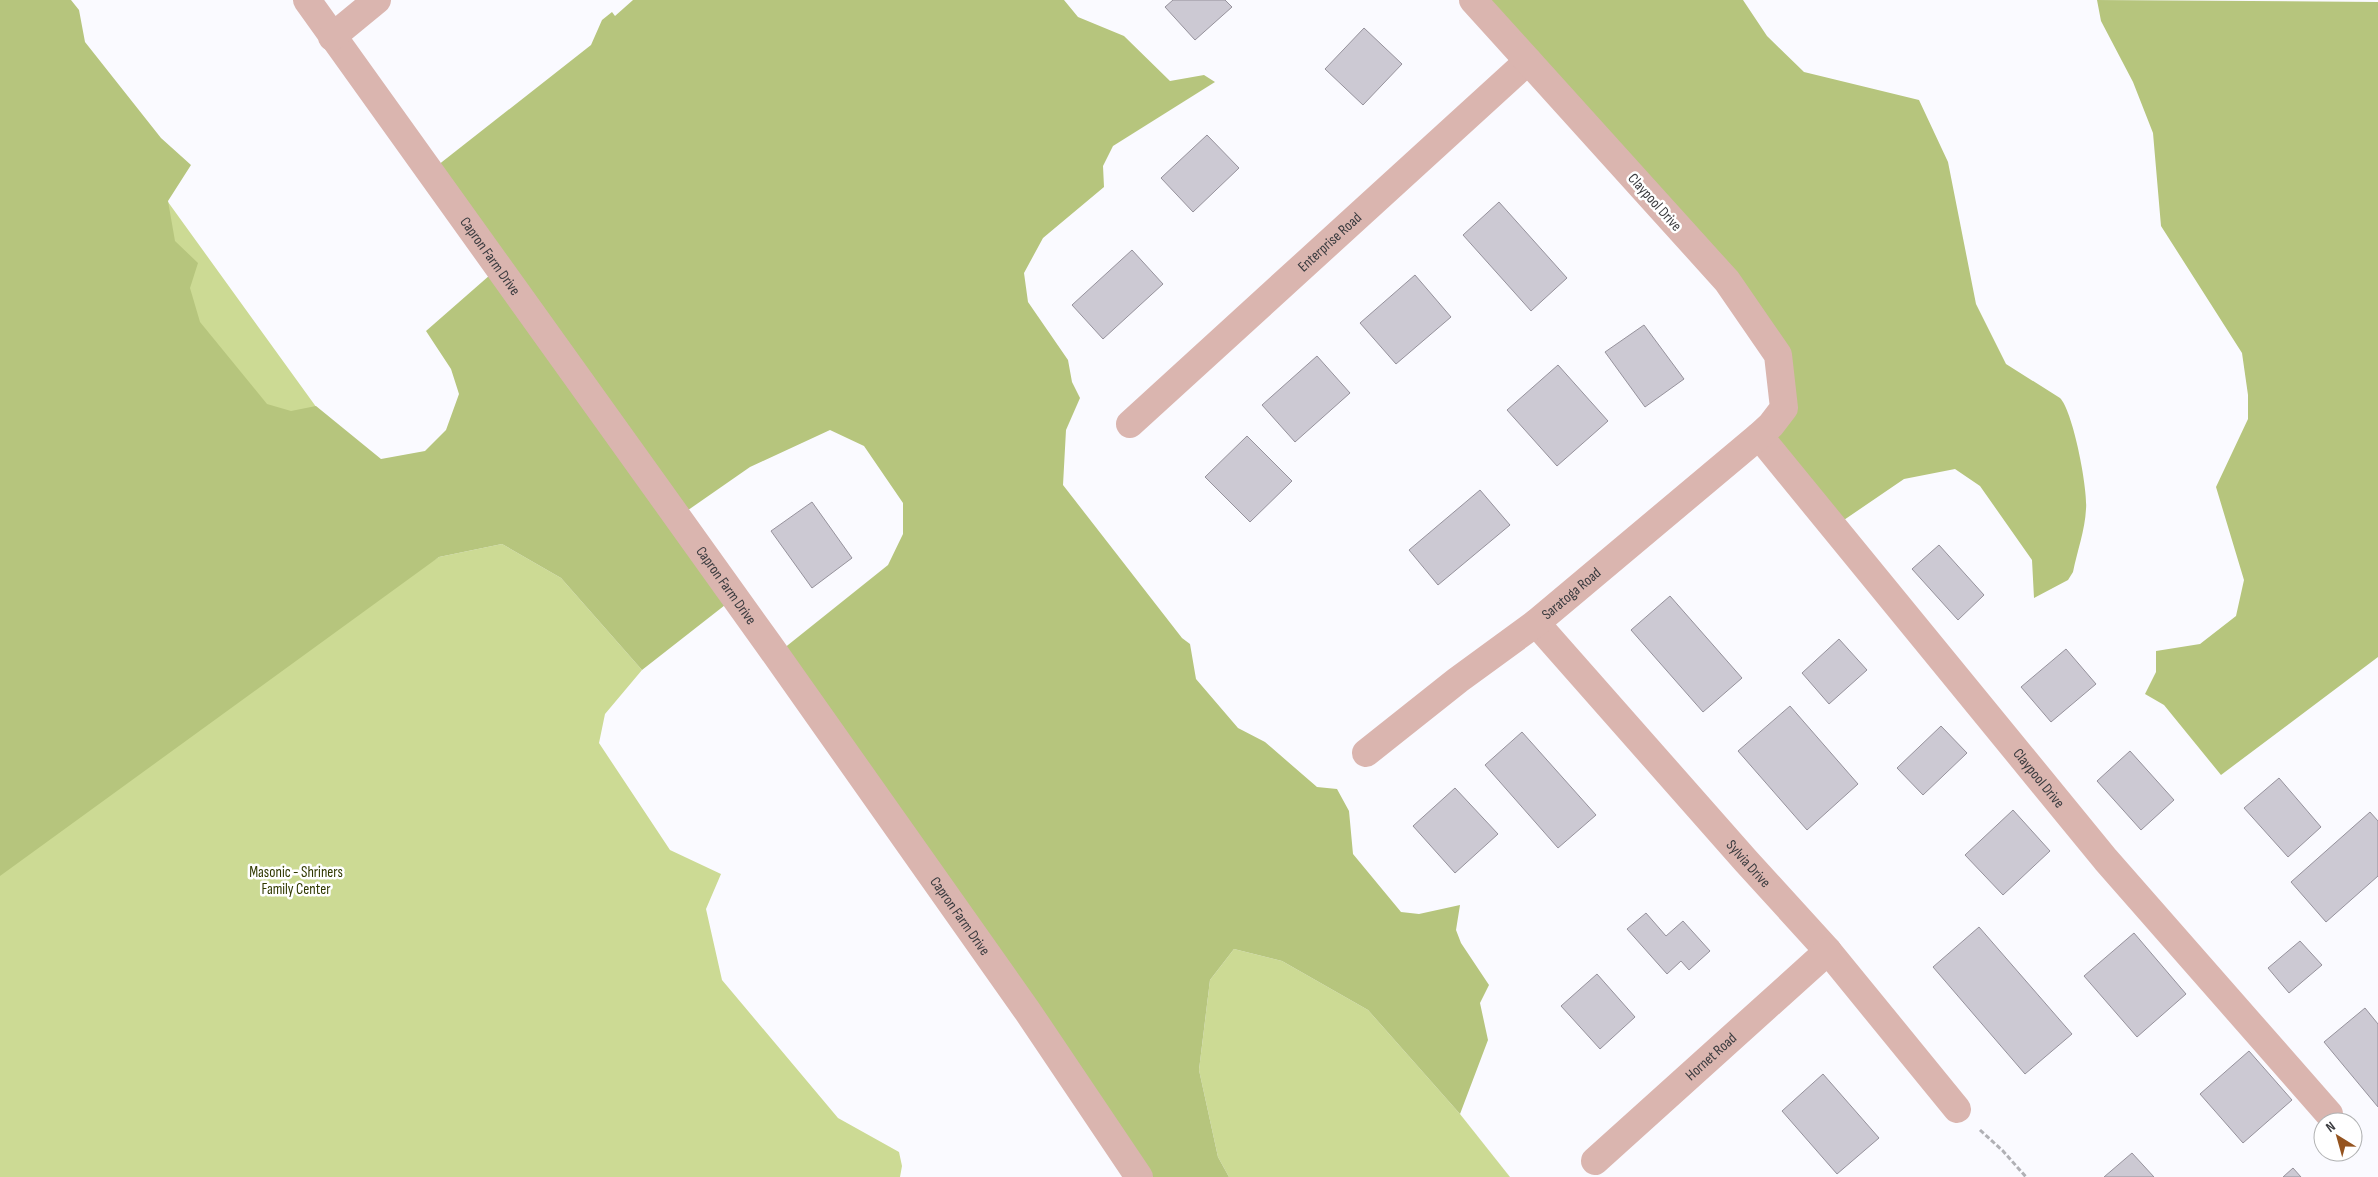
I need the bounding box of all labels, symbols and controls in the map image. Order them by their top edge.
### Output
street label: Claypool Drive [1624,169,1686,235]
street label: Enterprise Road [1294,209,1366,276]
street label: Capron Farm Drive [456,213,525,299]
street label: Capron Farm Drive [691,543,760,629]
street label: Saratoga Road [1538,564,1605,624]
street label: Claypool Drive [2009,745,2069,812]
street label: Sylvia Drive [1722,836,1775,892]
park label: Masonic - Shriners Family Center [249,863,343,899]
street label: Capron Farm Drive [926,873,994,959]
street label: Hornet Road [1682,1029,1741,1085]
north arrow [2313,1112,2363,1162]
text: N [2322,1118,2339,1136]

